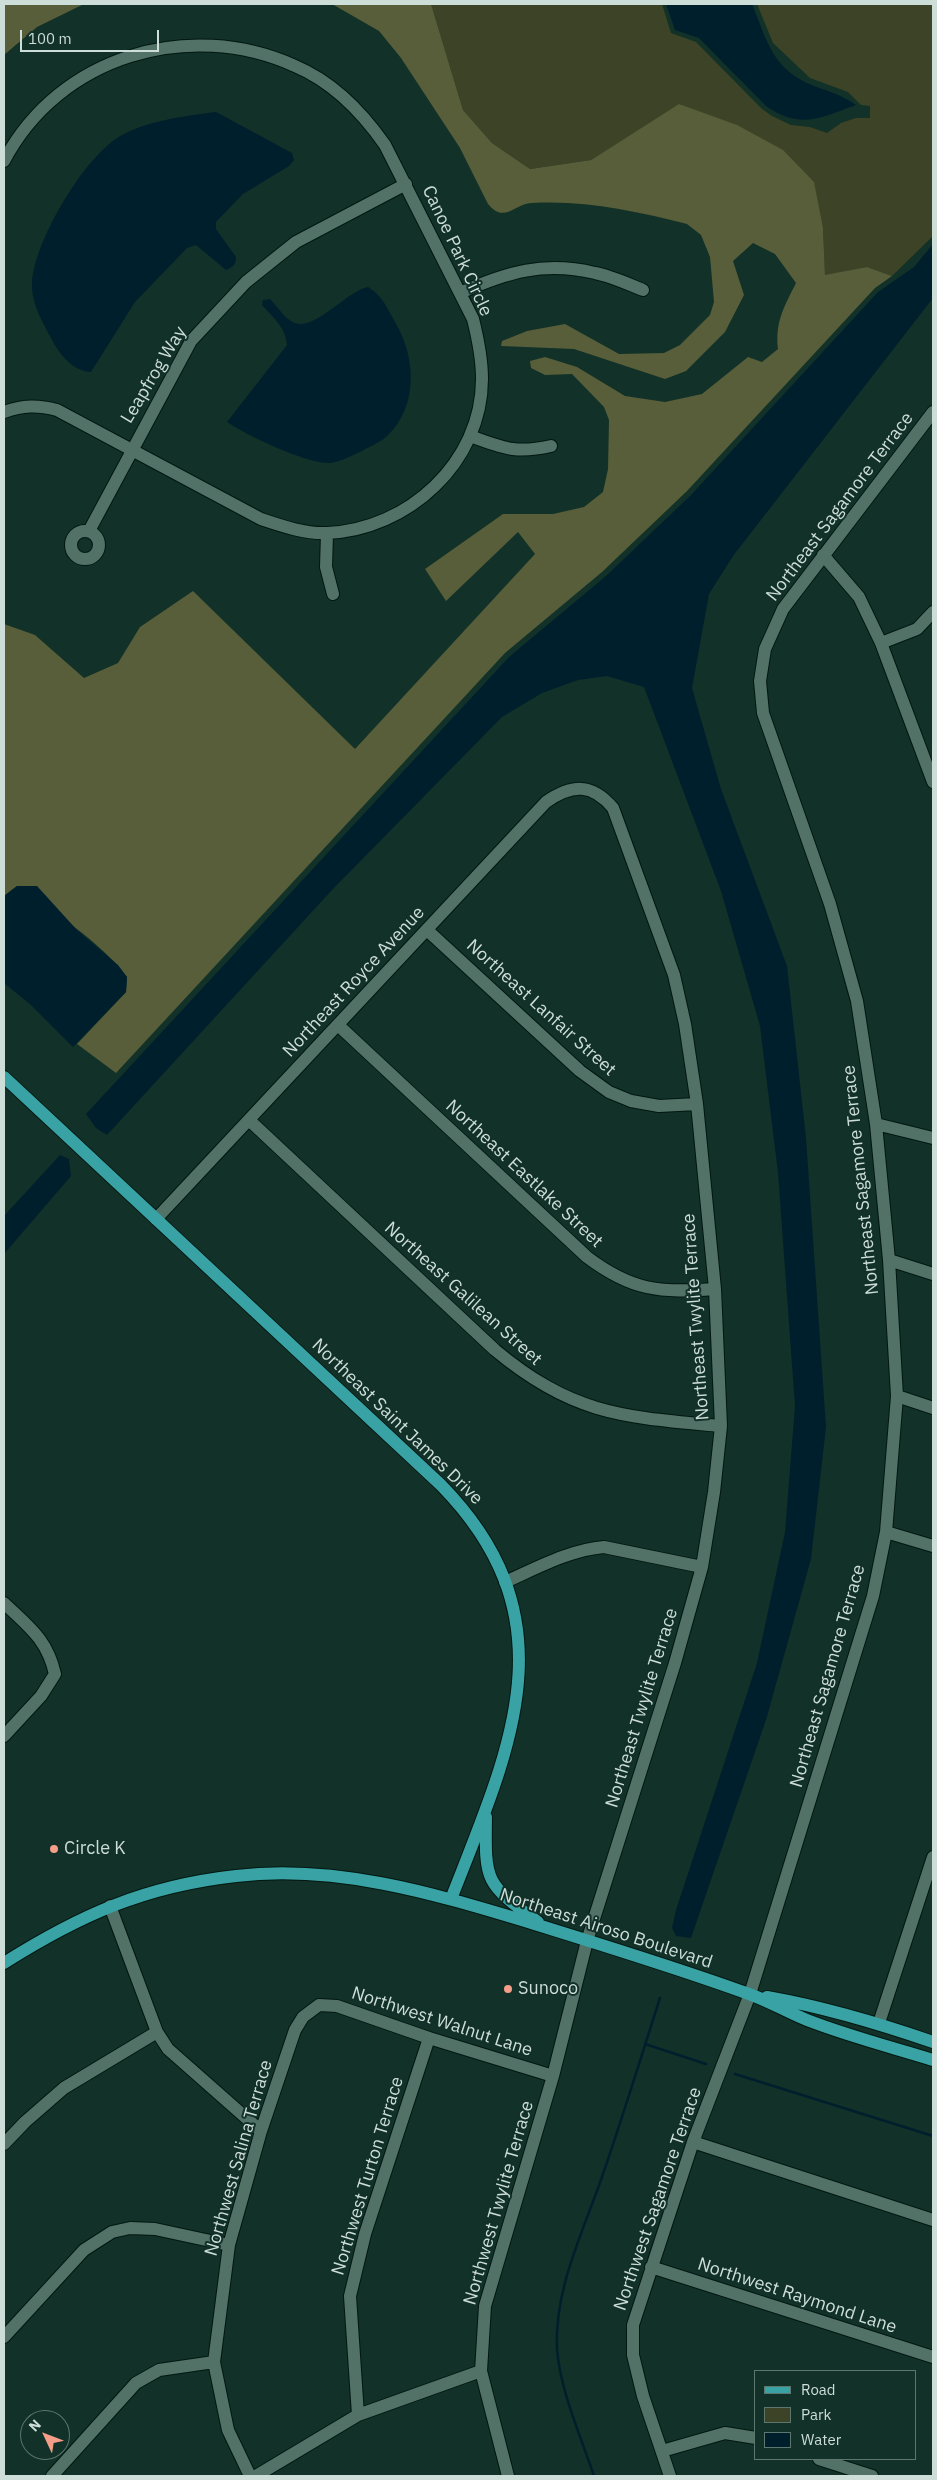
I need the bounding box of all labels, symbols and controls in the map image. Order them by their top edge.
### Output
scale bar [22,20,161,52]
text: 100 m [28,29,72,48]
street label: Canoe Park Circle [417,182,497,320]
street label: Leapfrog Way [117,323,191,427]
street label: Northeast Sagamore Terrace [762,408,918,606]
street label: Northeast Royce Avenue [279,902,429,1062]
street label: Northeast Lanfair Street [462,935,620,1081]
street label: Northeast Sagamore Terrace [838,1064,884,1296]
street label: Northeast Eastlake Street [441,1096,607,1252]
street label: Northeast Twylite Terrace [678,1213,714,1421]
street label: Northeast Galilean Street [380,1218,546,1370]
street label: Northeast Saint James Drive [307,1335,487,1509]
street label: Northeast Sagamore Terrace [786,1562,870,1790]
street label: Northeast Twylite Terrace [601,1606,683,1810]
place label: Circle K [64,1838,126,1860]
marker: Circle K [48,1843,60,1855]
street label: Northeast Airoso Boulevard [497,1884,715,1974]
place label: Sunoco [518,1978,578,2000]
street label: Northwest Walnut Lane [349,1983,535,2061]
marker: Sunoco [502,1983,514,1995]
street label: Northwest Salina Terrace [201,2058,277,2258]
street label: Northwest Turton Terrace [327,2074,409,2278]
street label: Northwest Sagamore Terrace [610,2084,706,2314]
street label: Northwest Twylite Terrace [459,2098,539,2308]
street label: Northwest Raymond Lane [695,2254,899,2338]
legend [754,2370,917,2460]
text: Road [801,2380,836,2399]
text: Park [801,2405,831,2424]
north arrow [20,2410,70,2460]
text: N [25,2416,45,2435]
text: Water [801,2430,841,2449]

